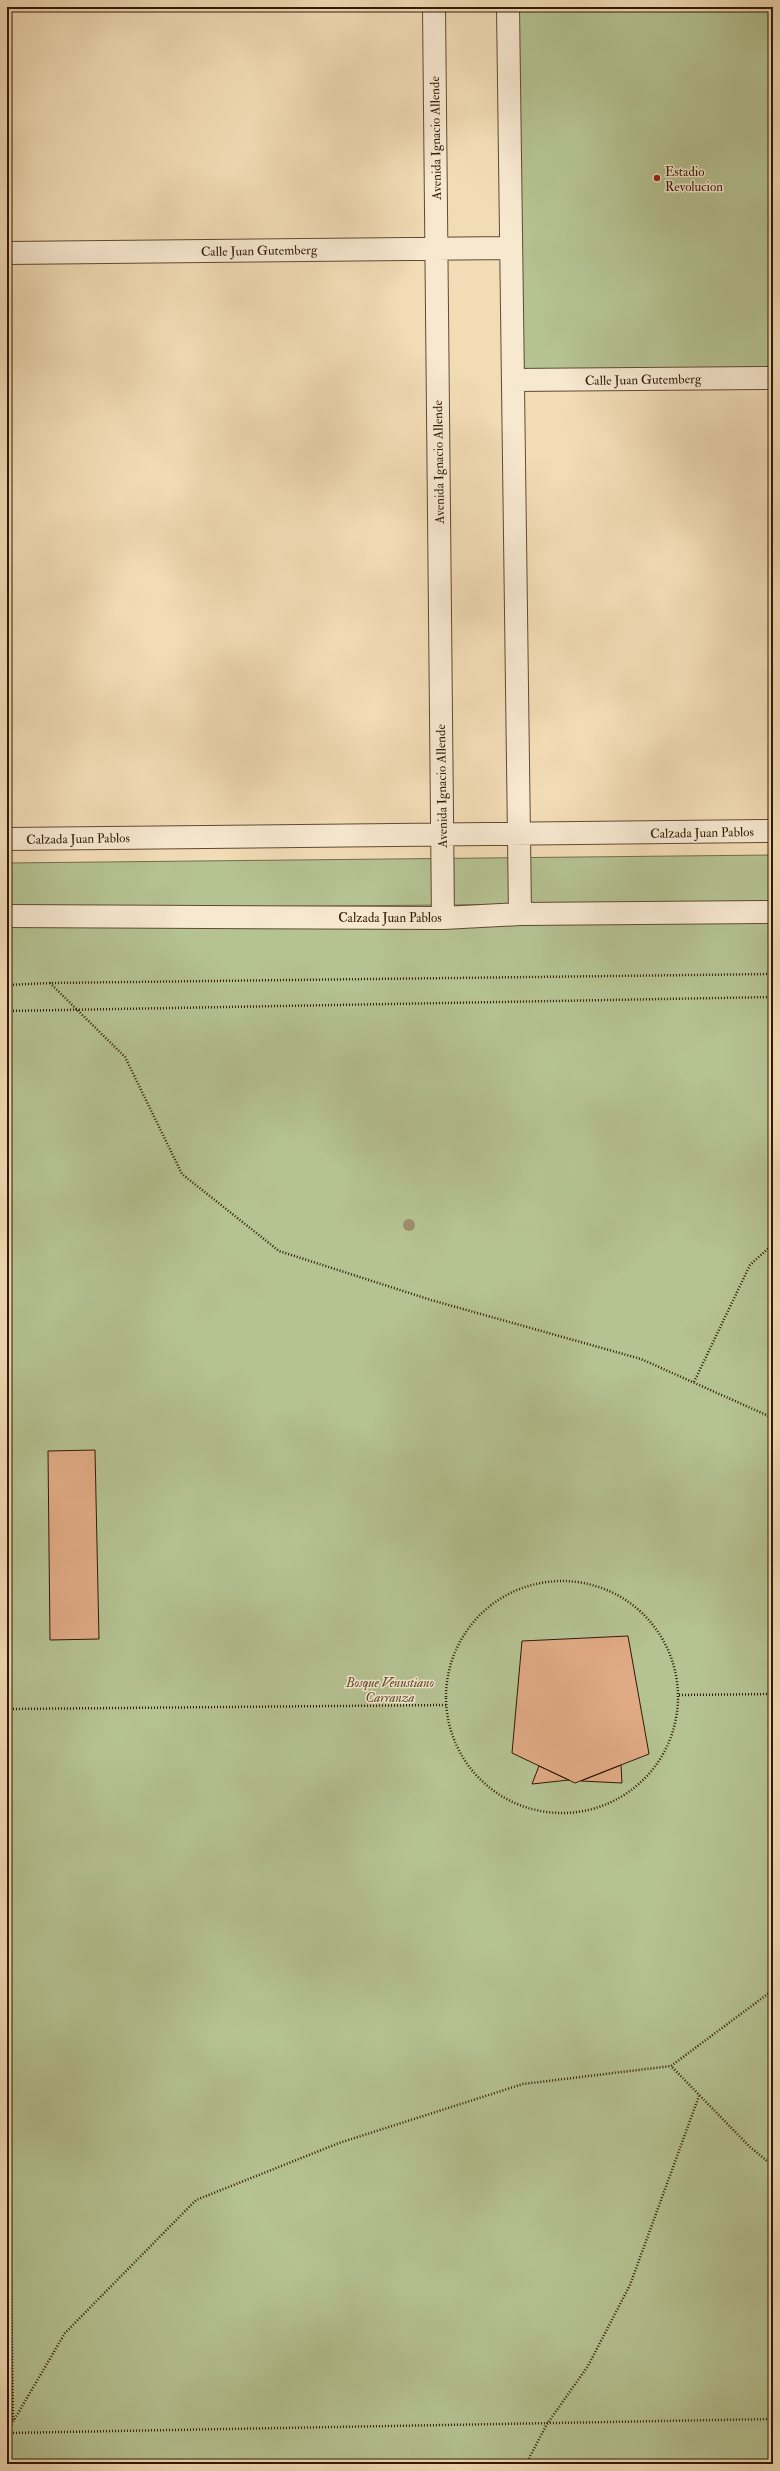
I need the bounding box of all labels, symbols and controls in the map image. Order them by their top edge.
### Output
street label: Avenida Ignacio Allende [427,76,445,201]
place label: Estadio Revolucion [665,164,723,195]
marker: Estadio Revolucion [652,173,662,183]
street label: Calle Juan Gutemberg [201,242,318,260]
street label: Calle Juan Gutemberg [585,371,702,389]
street label: Avenida Ignacio Allende [430,400,448,525]
street label: Avenida Ignacio Allende [433,724,451,849]
street label: Calzada Juan Pablos [650,824,755,842]
street label: Calzada Juan Pablos [26,830,131,848]
street label: Calzada Juan Pablos [338,910,442,926]
park label: Bosque Venustiano Carranza [345,1675,434,1706]

